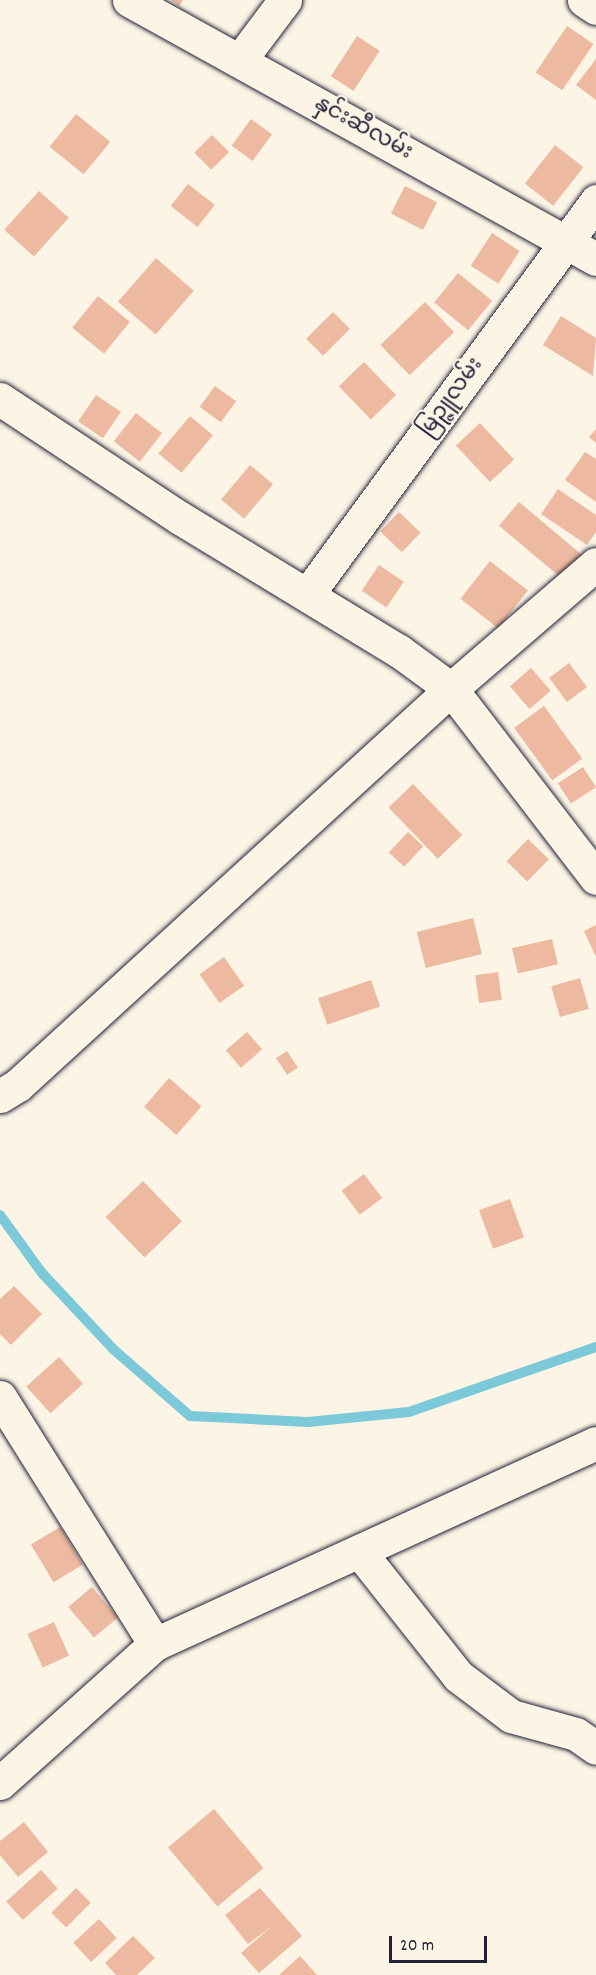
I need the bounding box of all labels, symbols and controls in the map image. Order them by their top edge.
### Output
street label: နှင်းဆီလမ်း [309,91,417,167]
street label: မြဉ္ဇူလမ်း [414,353,490,443]
scale bar [392,1924,490,1962]
text: 20 m [400,1934,434,1959]

